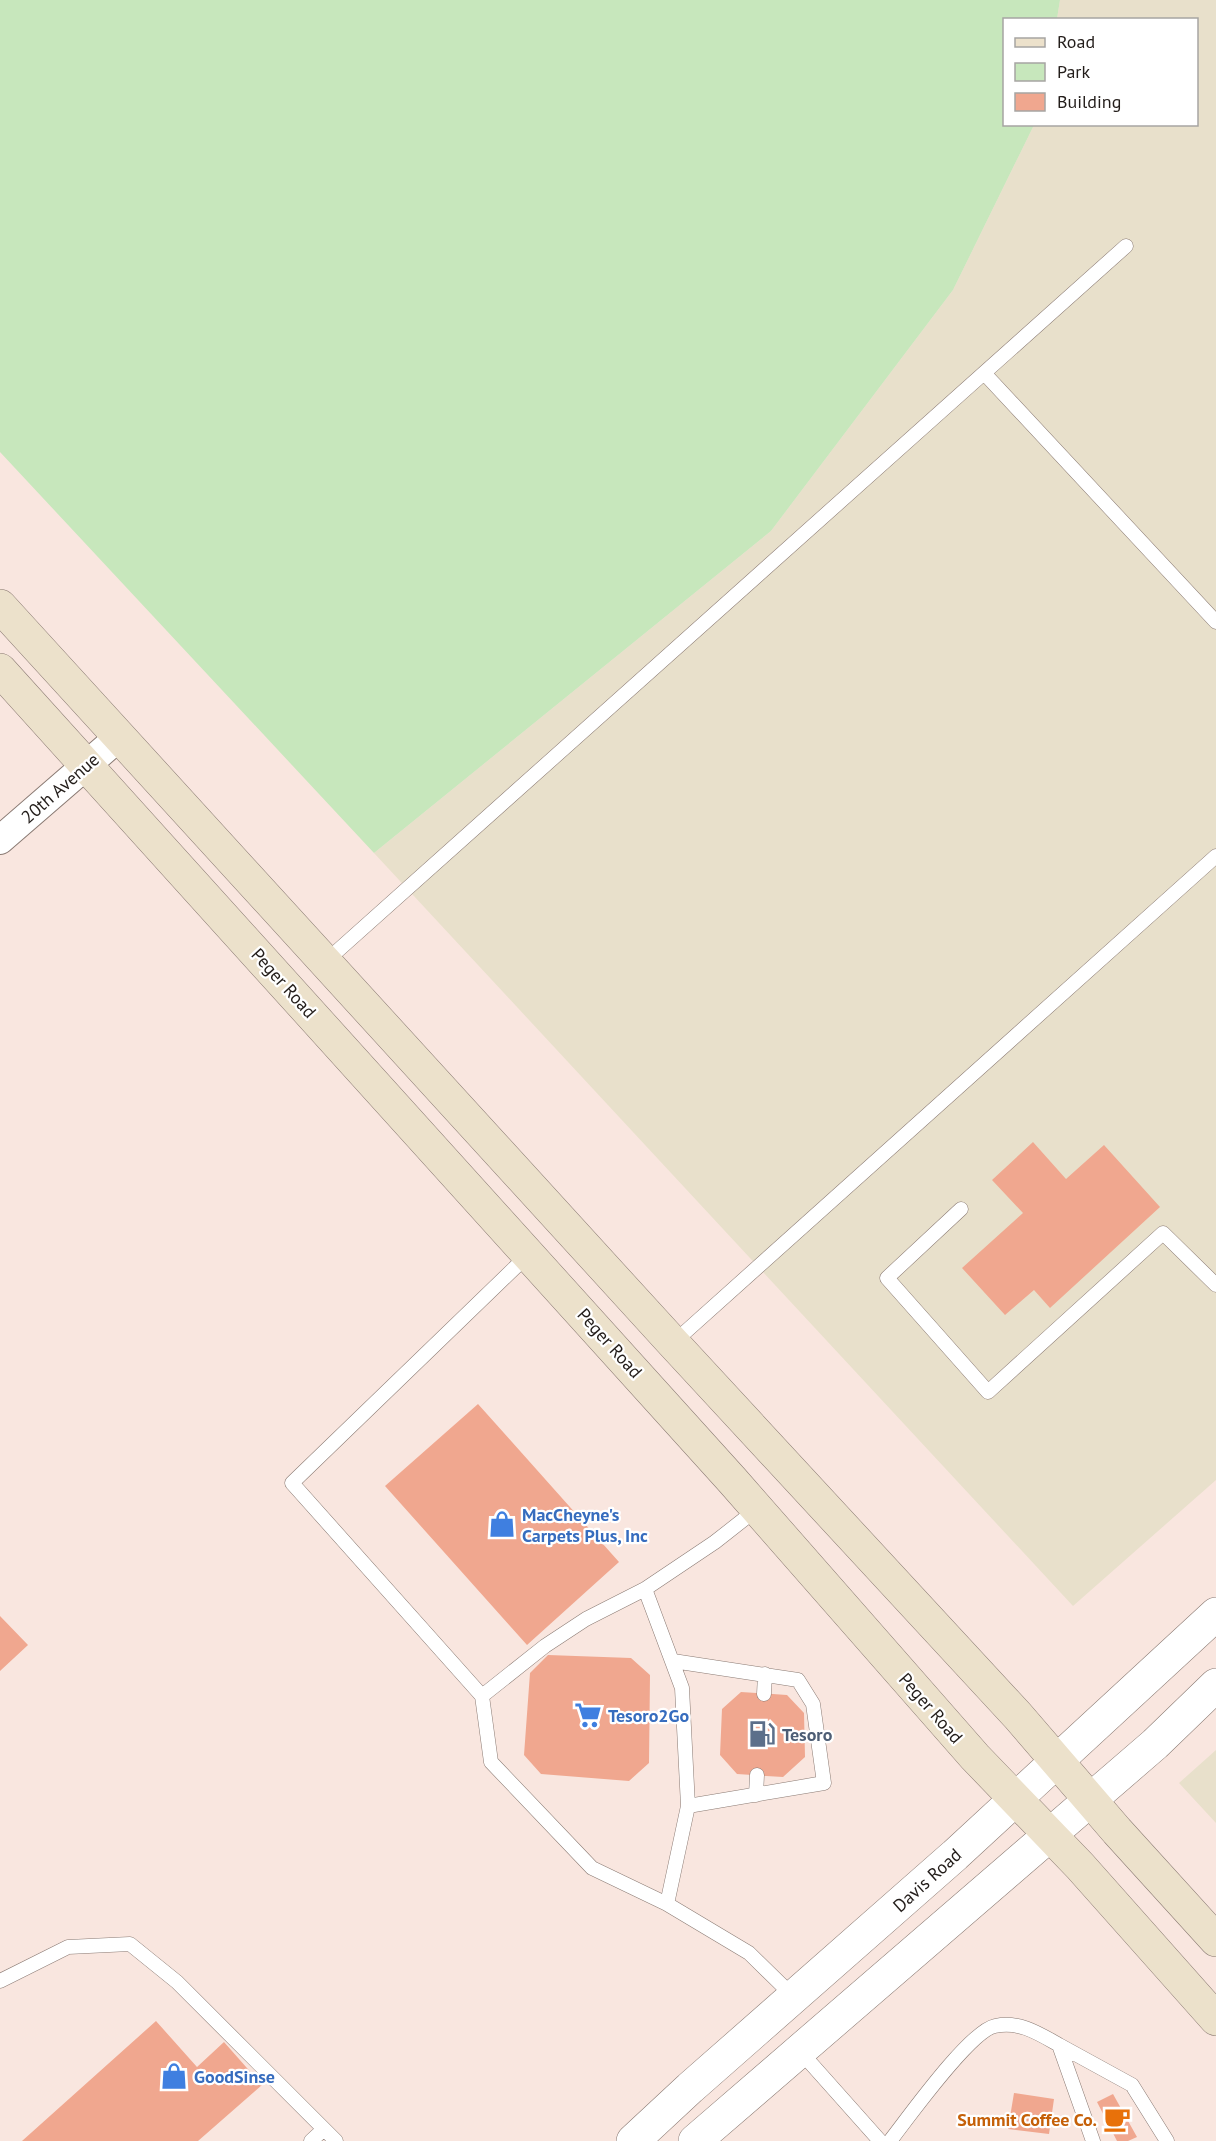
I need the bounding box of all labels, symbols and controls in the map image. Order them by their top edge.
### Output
legend [1003,18,1198,126]
text: Road [1057,30,1095,53]
text: Park [1057,60,1090,83]
text: Building [1057,90,1121,113]
street label: 20th Avenue [16,748,104,828]
street label: Peger Road [247,943,321,1023]
street label: Peger Road [573,1303,647,1383]
place label: MacCheyne's Carpets Plus, Inc [522,1503,648,1547]
shop icon: MacCheyne's Carpets Plus, Inc [487,1509,517,1539]
street label: Peger Road [894,1668,968,1748]
supermarket icon: Tesoro2Go [573,1700,603,1730]
place label: Tesoro2Go [608,1704,689,1727]
fuel station icon: Tesoro [747,1719,777,1749]
place label: Tesoro [782,1723,833,1746]
street label: Davis Road [888,1843,966,1917]
shop icon: GoodSinse [159,2061,189,2091]
place label: GoodSinse [194,2065,275,2088]
cafe icon: Summit Coffee Co. [1102,2104,1132,2134]
place label: Summit Coffee Co. [957,2108,1097,2131]

